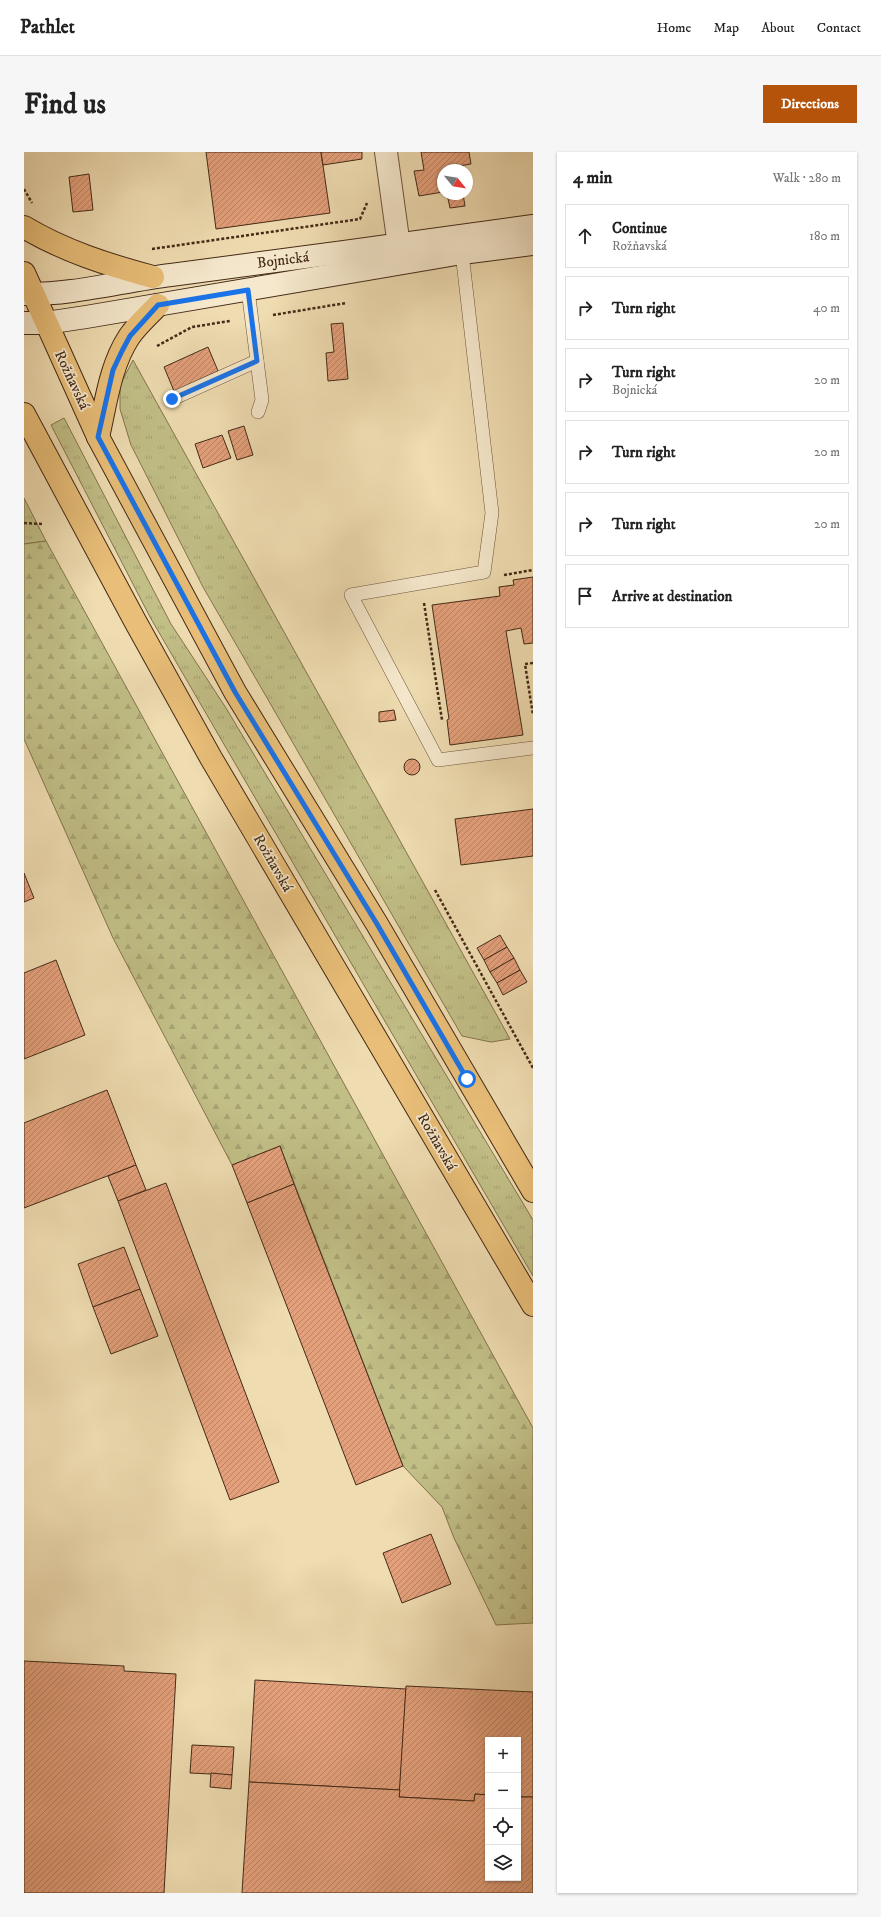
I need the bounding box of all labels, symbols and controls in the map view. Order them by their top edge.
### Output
text: Pathlet [20,16,75,39]
text: Home [657,19,691,37]
text: Map [713,19,739,37]
text: About [761,19,795,37]
text: Contact [817,19,861,37]
button: Directions [763,85,857,123]
text: Find us [24,87,106,122]
north arrow [437,164,473,200]
text: 4 min [573,167,612,189]
text: Walk · 280 m [773,170,841,186]
text: Continue [612,219,667,238]
icon: ahead [574,225,596,247]
text: 180 m [809,228,840,244]
text: Rožňavská [612,238,667,254]
street label: Bojnická [256,247,311,273]
icon: right [574,297,596,319]
text: Turn right [612,299,675,318]
text: 40 m [813,300,840,316]
street label: Rožňavská [50,347,94,413]
text: Turn right [612,363,675,382]
icon: right [574,369,596,391]
text: 20 m [814,372,840,388]
text: Bojnická [612,382,657,398]
route end [163,390,181,408]
icon: right [574,441,596,463]
text: Turn right [612,443,675,462]
text: 20 m [814,444,840,460]
icon: right [574,513,596,535]
text: Turn right [612,515,675,534]
text: 20 m [814,516,840,532]
icon: arrive [574,585,596,607]
text: Arrive at destination [612,587,732,606]
street label: Rožňavská [249,831,297,896]
route start [458,1070,476,1088]
street label: Rožňavská [413,1110,461,1175]
map controls [485,1737,521,1881]
button: + [485,1737,521,1773]
button: − [485,1773,521,1809]
button: locate [485,1809,521,1845]
button: layers [485,1845,521,1881]

